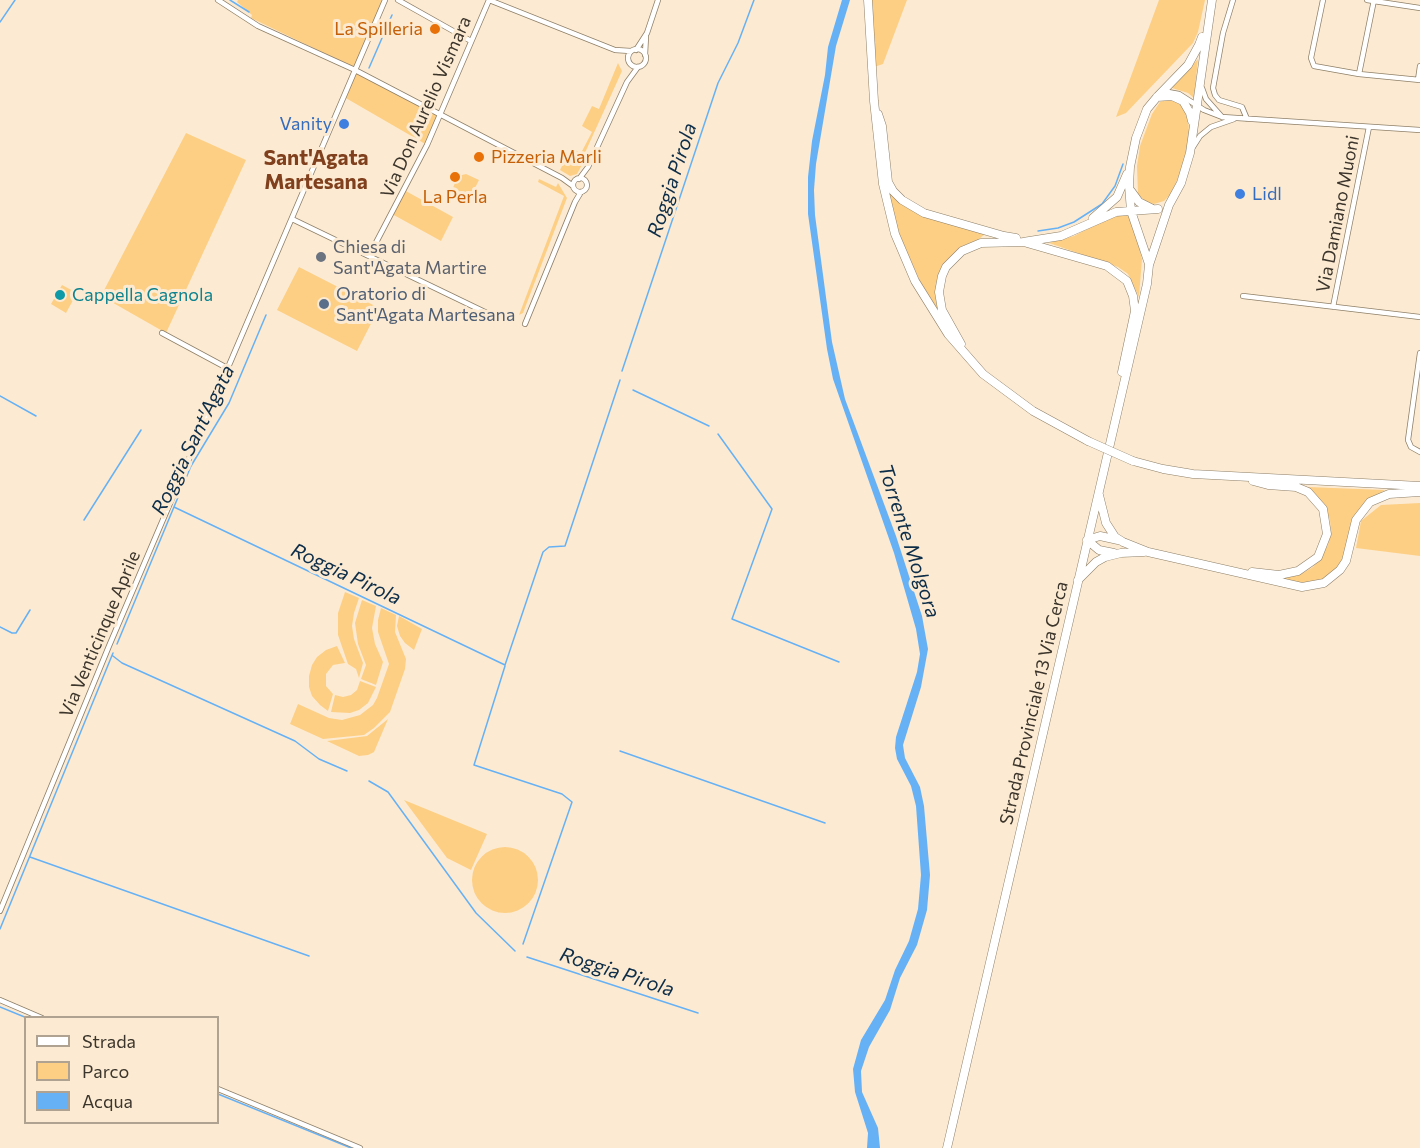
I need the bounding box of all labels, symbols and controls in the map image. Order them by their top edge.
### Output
street label: Via Don Aurelio Vismara [376,13,476,201]
place label: La Spilleria [334,18,423,40]
marker: La Spilleria [428,22,442,36]
place label: Vanity [280,113,332,135]
marker: Vanity [337,117,351,131]
water label: Roggia Pirola [642,120,702,240]
street label: Via Damiano Muoni [1312,134,1364,294]
district label: Sant'Agata Martesana [263,145,369,195]
place label: Pizzeria Marli [491,146,602,168]
marker: Pizzeria Marli [472,150,486,164]
marker: La Perla [448,170,462,184]
place label: Lidl [1252,183,1282,205]
place label: La Perla [423,186,487,208]
marker: Lidl [1233,187,1247,201]
place label: Chiesa di Sant'Agata Martire [333,236,487,278]
marker: Chiesa di Sant'Agata Martire [314,250,328,264]
place label: Oratorio di Sant'Agata Martesana [336,283,515,326]
place label: Cappella Cagnola [72,284,213,306]
marker: Cappella Cagnola [53,288,67,302]
marker: Oratorio di Sant'Agata Martesana [317,297,331,311]
water label: Roggia Sant'Agata [146,361,240,519]
water label: Torrente Molgora [873,461,945,621]
water label: Roggia Pirola [287,538,405,610]
street label: Via Venticinque Aprile [55,547,145,721]
street label: Strada Provinciale 13 Via Cerca [995,579,1073,827]
water label: Roggia Pirola [557,942,677,1002]
legend [24,1016,219,1124]
text: Strada [82,1030,136,1052]
text: Parco [82,1060,129,1082]
text: Acqua [82,1090,133,1112]

